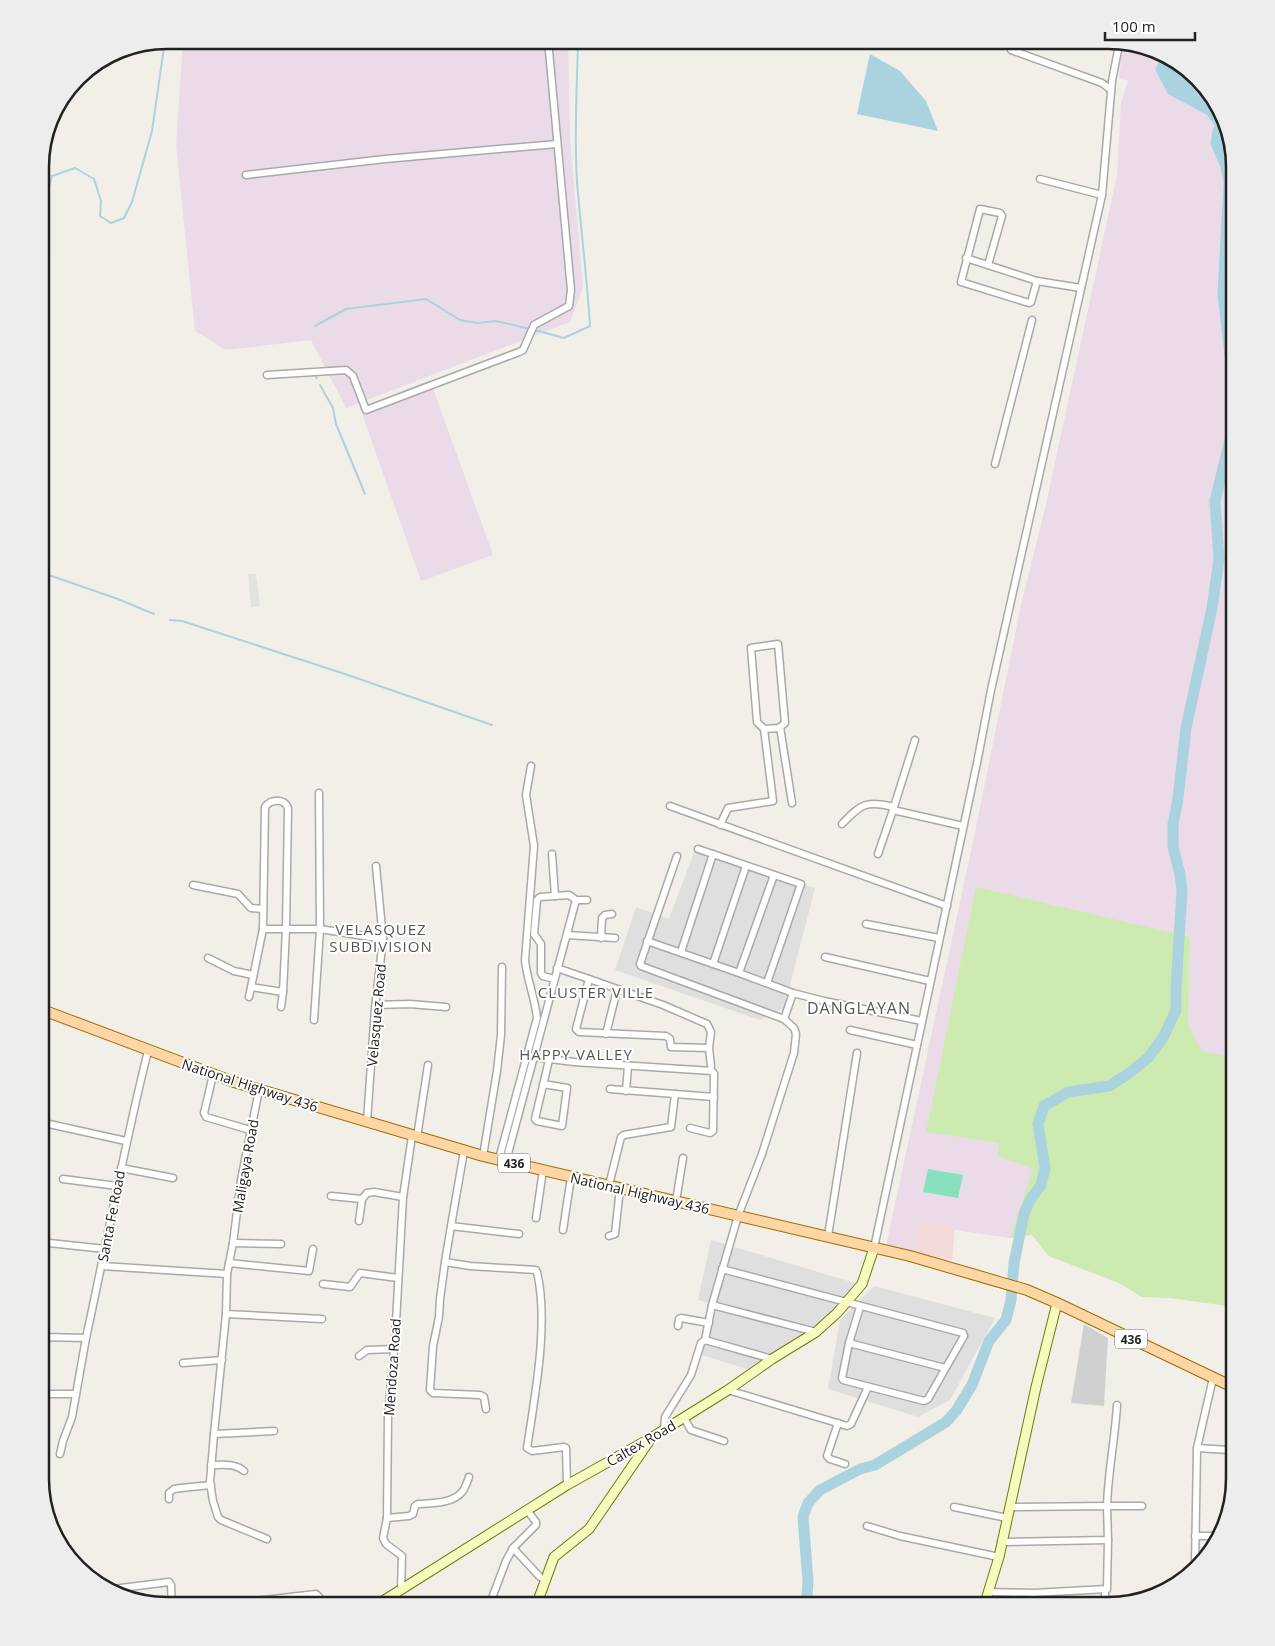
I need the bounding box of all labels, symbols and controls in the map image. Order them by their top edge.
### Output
scale bar [1105,10,1195,42]
text: 100 m [1112,16,1156,36]
district label: VELASQUEZ SUBDIVISION [329,919,433,956]
street label: Velasquez Road [362,963,390,1067]
district label: CLUSTER VILLE [538,982,654,1002]
district label: DANGLAYAN [807,997,911,1019]
district label: HAPPY VALLEY [519,1044,633,1064]
street label: National Highway 436 [179,1054,321,1116]
street label: Maligaya Road [227,1118,263,1214]
road number: 436 [498,1154,530,1172]
street label: National Highway 436 [569,1168,711,1218]
street label: Santa Fe Road [93,1169,129,1263]
street label: Mendoza Road [379,1318,405,1416]
road number: 436 [1115,1330,1147,1348]
street label: Caltex Road [603,1415,679,1471]

